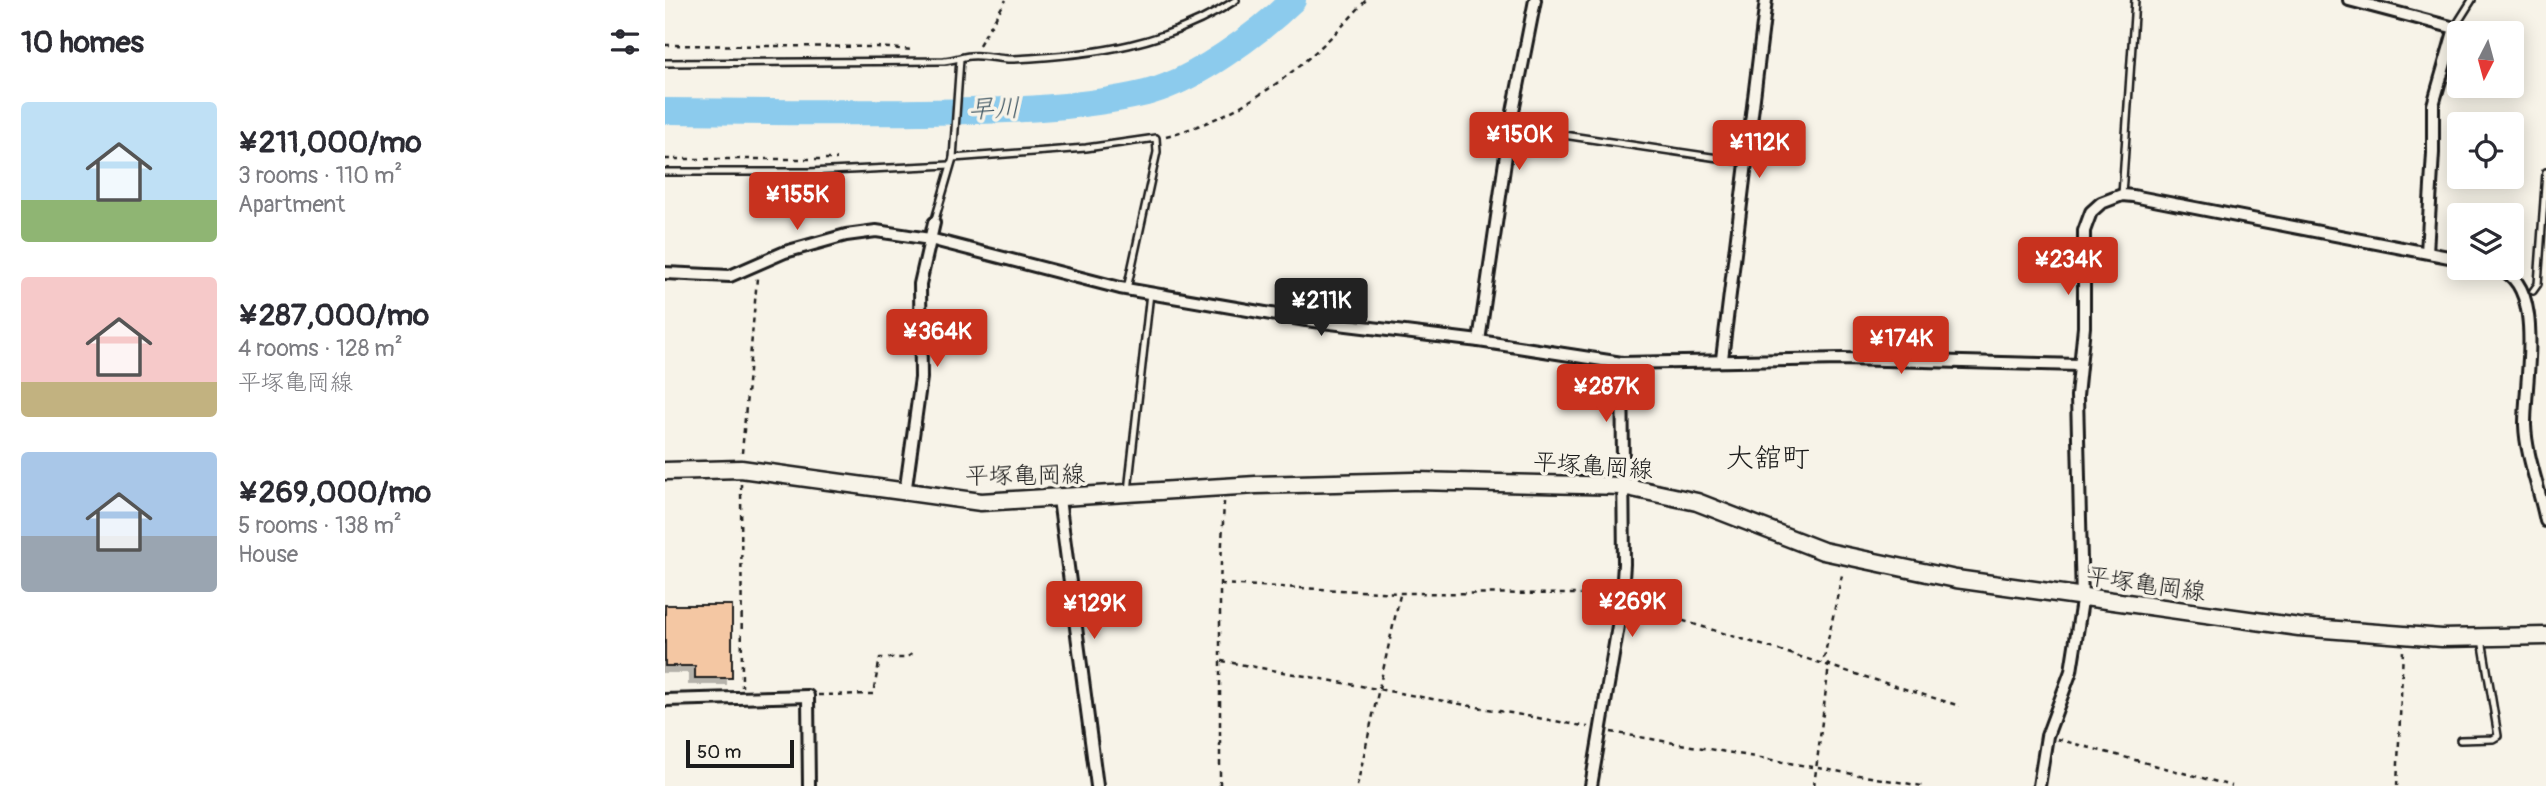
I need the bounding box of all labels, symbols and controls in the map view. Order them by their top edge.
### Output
north arrow [2447,21,2523,98]
map controls [2447,21,2524,280]
icon: filters [606,23,644,61]
text: 10 homes [21,24,144,61]
water label: 早川 [967,92,1021,126]
button: locate [2447,112,2524,189]
pin: ¥150K [1470,113,1568,172]
text: ¥150K [1486,120,1553,149]
pin: ¥112K [1710,120,1808,180]
text: ¥211,000/mo [238,124,422,161]
text: ¥112K [1729,128,1789,157]
icon: home [77,130,161,214]
text: 3 rooms · 110 m² [238,161,402,190]
pin: ¥155K [748,173,846,232]
text: ¥155K [765,180,829,209]
text: Apartment [238,190,345,219]
button: layers [2447,203,2524,280]
pin: ¥234K [2019,238,2117,297]
text: ¥234K [2034,245,2102,274]
pin: ¥211K [1272,278,1370,338]
text: ¥211K [1291,286,1351,315]
text: ¥287,000/mo [238,297,429,334]
icon: home [77,305,161,389]
pin: ¥364K [888,310,986,369]
pin: ¥174K [1852,316,1950,376]
text: ¥364K [902,317,972,346]
text: ¥174K [1869,324,1933,353]
text: 4 rooms · 128 m² [238,334,403,363]
pin: ¥287K [1557,364,1655,424]
text: 平塚亀岡線 [238,368,353,397]
text: ¥287K [1573,372,1639,401]
district label: 大舘町 [1726,441,1810,476]
street label: 平塚亀岡線 [1532,447,1654,485]
street label: 平塚亀岡線 [965,459,1085,491]
text: ¥269,000/mo [238,474,431,511]
icon: home [77,480,161,564]
text: 5 rooms · 138 m² [238,511,402,540]
text: House [238,540,298,569]
street label: 平塚亀岡線 [2085,561,2207,607]
pin: ¥269K [1583,580,1681,639]
pin: ¥129K [1045,582,1143,641]
text: ¥269K [1598,587,1666,616]
text: ¥129K [1062,589,1126,618]
scale bar [686,737,795,769]
text: 50 m [697,740,741,764]

